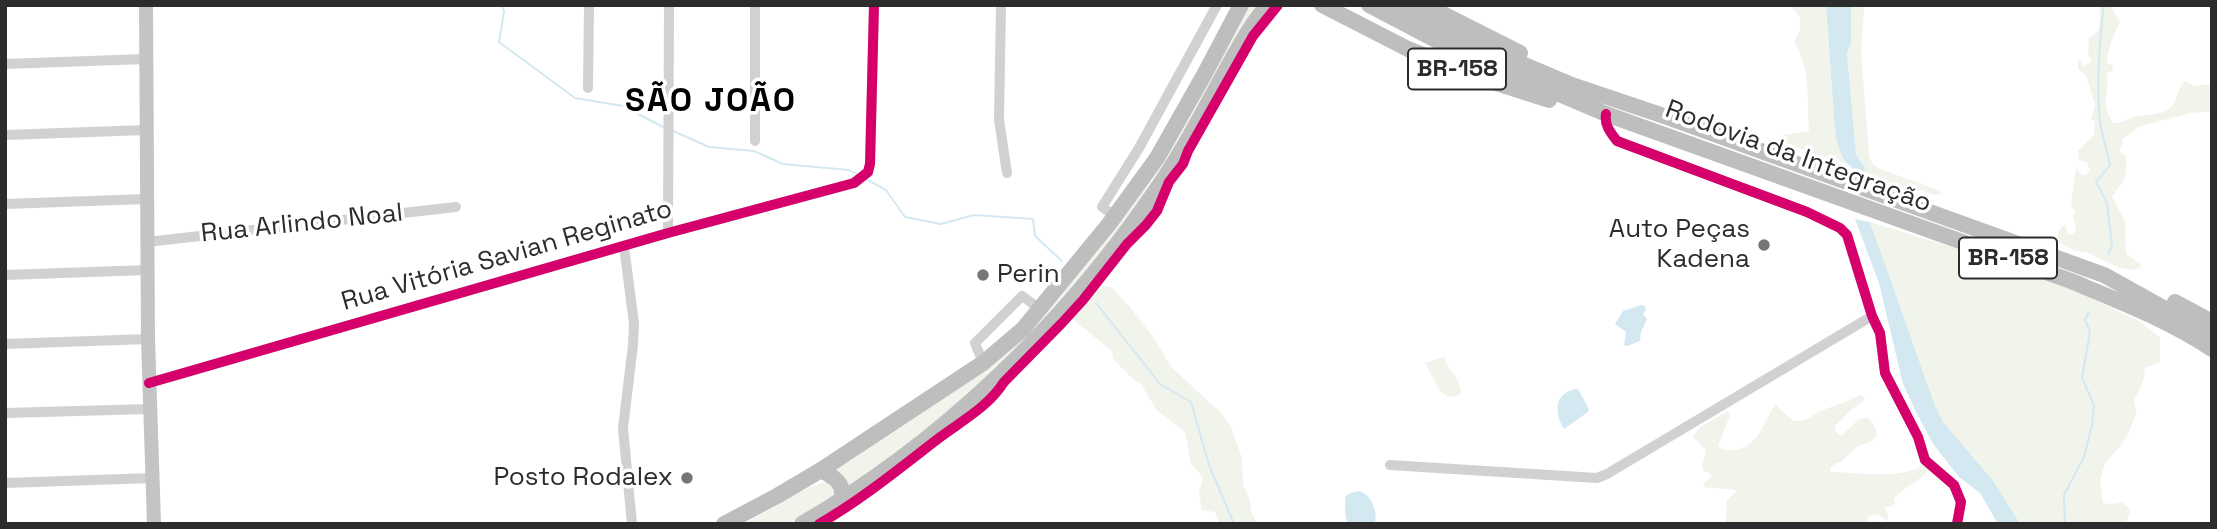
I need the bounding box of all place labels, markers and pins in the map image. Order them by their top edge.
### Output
place label: Auto Peças Kadena [1609,214,1750,276]
marker: Auto Peças Kadena [1756,237,1772,253]
place label: Perin [997,259,1060,291]
marker: Perin [975,267,991,283]
place label: Posto Rodalex [494,462,673,494]
marker: Posto Rodalex [679,470,695,486]

